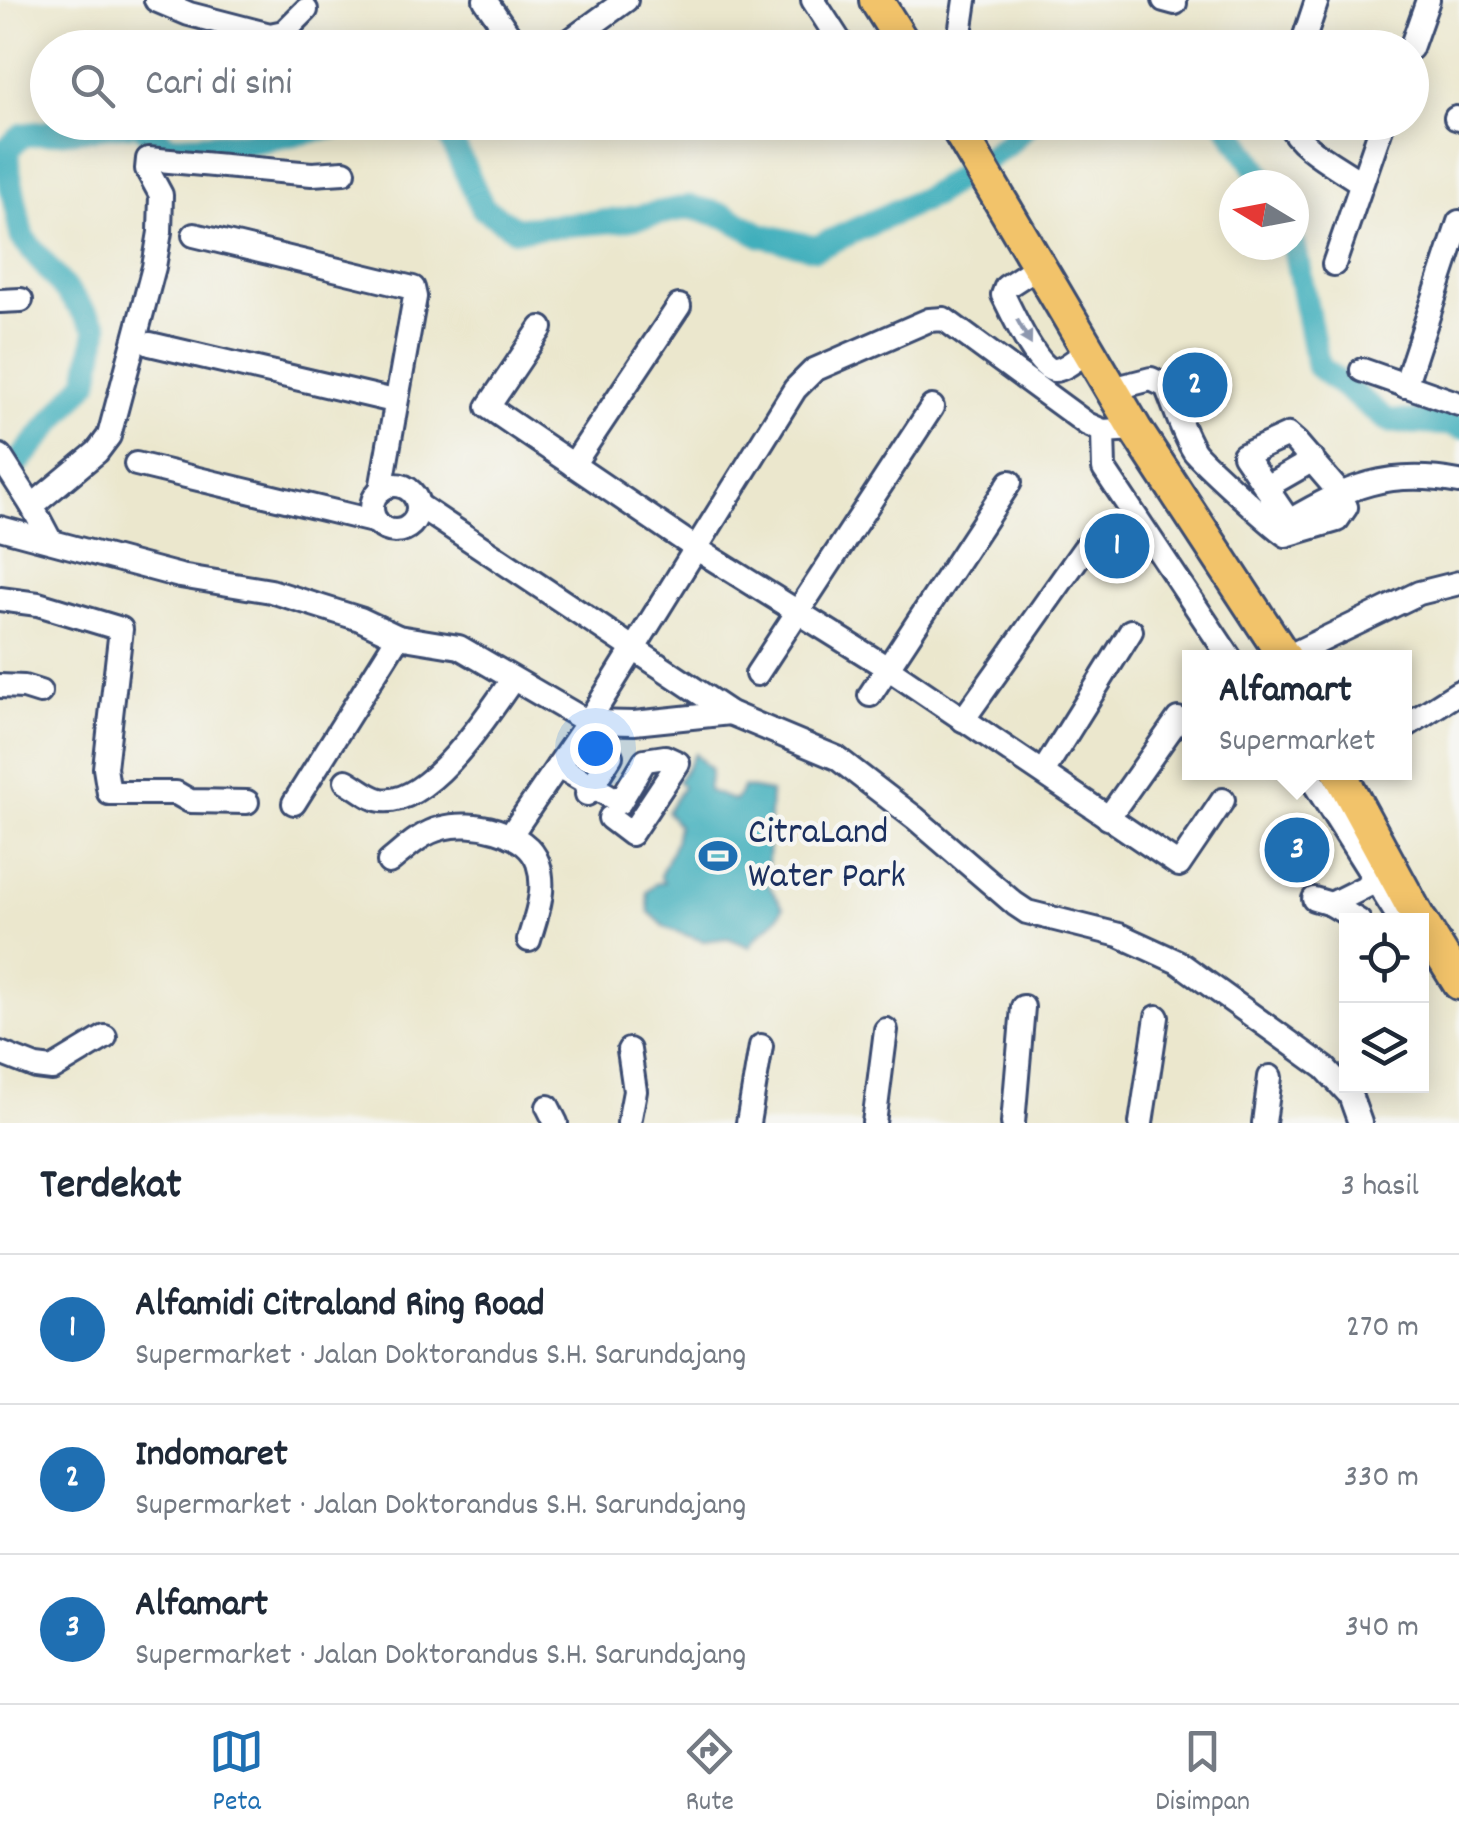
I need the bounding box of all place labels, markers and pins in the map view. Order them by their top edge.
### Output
pin: 2 [1162,348,1228,422]
pin: 1 [1084,508,1150,584]
place label: CitraLand Water Park [748,807,906,906]
pin: 3 [1264,812,1330,888]
sports icon: CitraLand Water Park [697,835,739,877]

